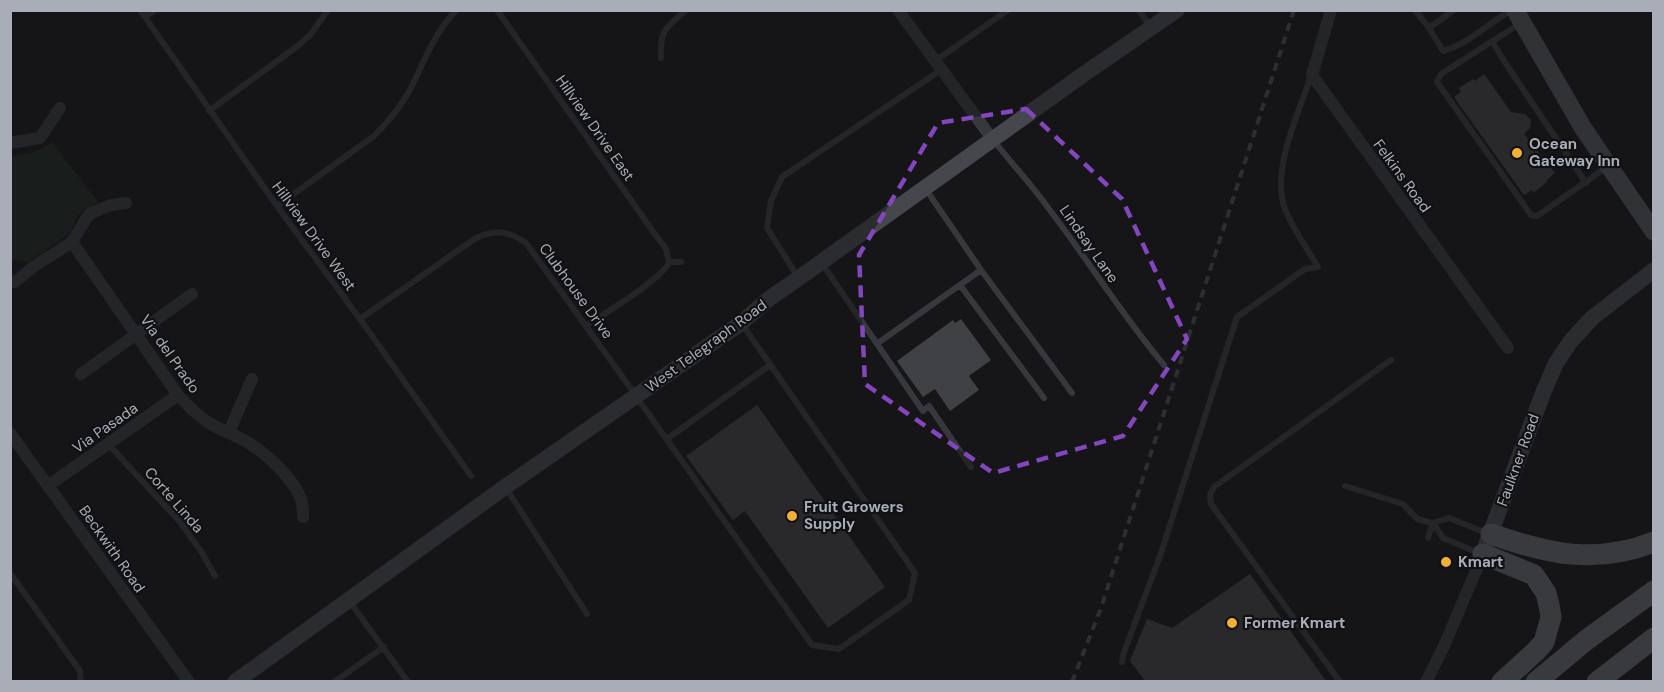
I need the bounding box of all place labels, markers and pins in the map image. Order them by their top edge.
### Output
place label: Ocean Gateway Inn [1529,134,1620,171]
marker: Ocean Gateway Inn [1510,146,1524,160]
place label: Fruit Growers Supply [804,497,904,534]
marker: Fruit Growers Supply [785,509,799,523]
place label: Kmart [1458,552,1503,572]
marker: Kmart [1439,555,1453,569]
place label: Former Kmart [1244,613,1345,633]
marker: Former Kmart [1225,616,1239,630]

